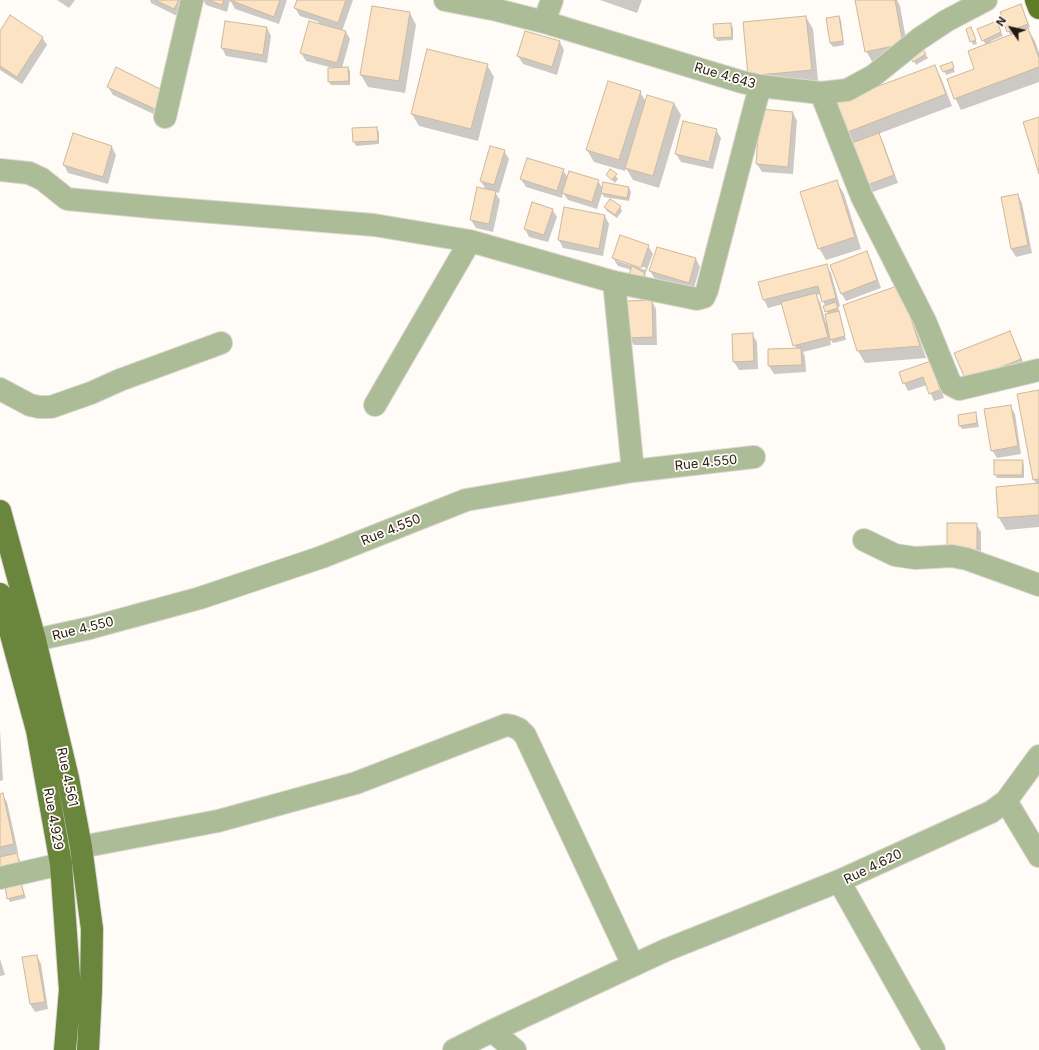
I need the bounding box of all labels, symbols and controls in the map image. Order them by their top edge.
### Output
north arrow [991,8,1031,48]
text: N [993,14,1009,29]
street label: Rue 4.643 [692,60,758,92]
street label: Rue 4.550 [674,452,738,474]
street label: Rue 4.550 [359,511,423,549]
street label: Rue 4.550 [51,614,115,644]
street label: Rue 4.561 [53,746,81,808]
street label: Rue 4.929 [40,787,66,851]
street label: Rue 4.620 [841,846,905,888]

